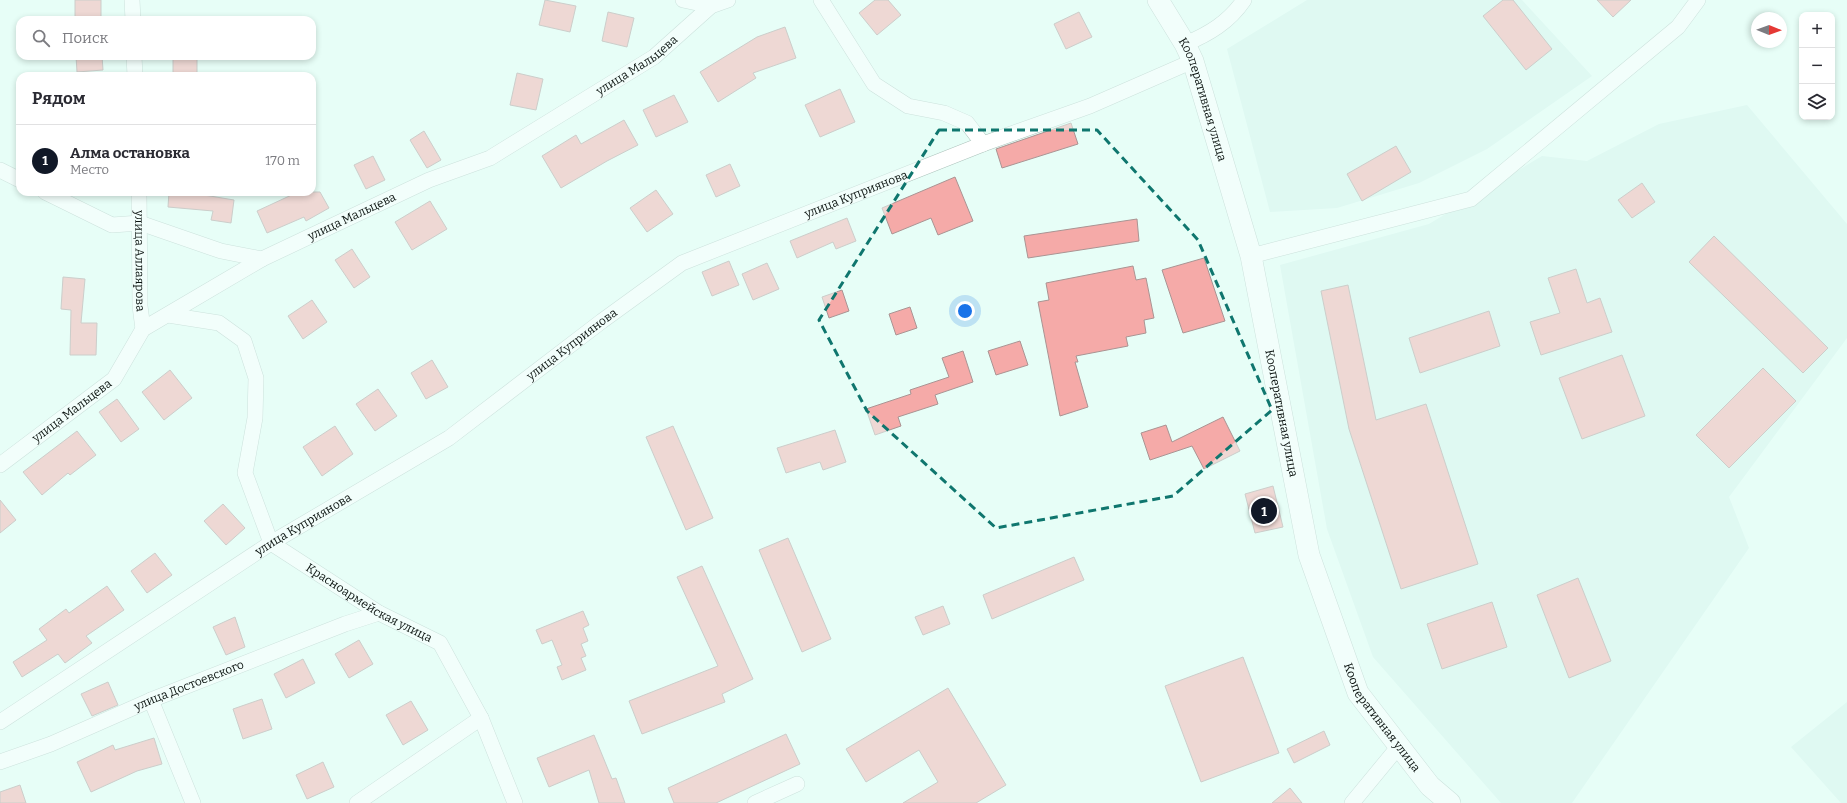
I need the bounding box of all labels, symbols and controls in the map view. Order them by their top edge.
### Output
north arrow [1751,12,1787,48]
map controls [1799,12,1835,120]
button: + [1799,12,1835,48]
search box [16,16,316,60]
icon: search [30,27,52,49]
text: Поиск [62,29,108,47]
street label: улица Мальцева [593,32,681,98]
street label: Кооперативная улица [1176,35,1230,163]
button: − [1799,48,1835,84]
button: layers [1799,84,1835,120]
text: Рядом [32,88,85,109]
text: Алма остановка [70,144,190,162]
text: 1 [42,153,48,168]
text: 170 m [265,153,300,168]
text: Место [70,162,109,177]
street label: улица Куприянова [801,167,910,221]
street label: улица Мальцева [305,190,398,244]
street label: улица Аллаярова [132,209,148,313]
your location [955,301,975,321]
street label: улица Куприянова [523,305,620,384]
street label: Кооперативная улица [1262,348,1301,478]
street label: улица Мальцева [29,376,115,446]
street label: улица Куприянова [252,490,354,559]
pin: 1 [1251,496,1277,526]
street label: Красноармейская улица [303,561,435,645]
street label: улица Достоевского [131,657,246,714]
street label: Кооперативная улица [1341,661,1424,775]

